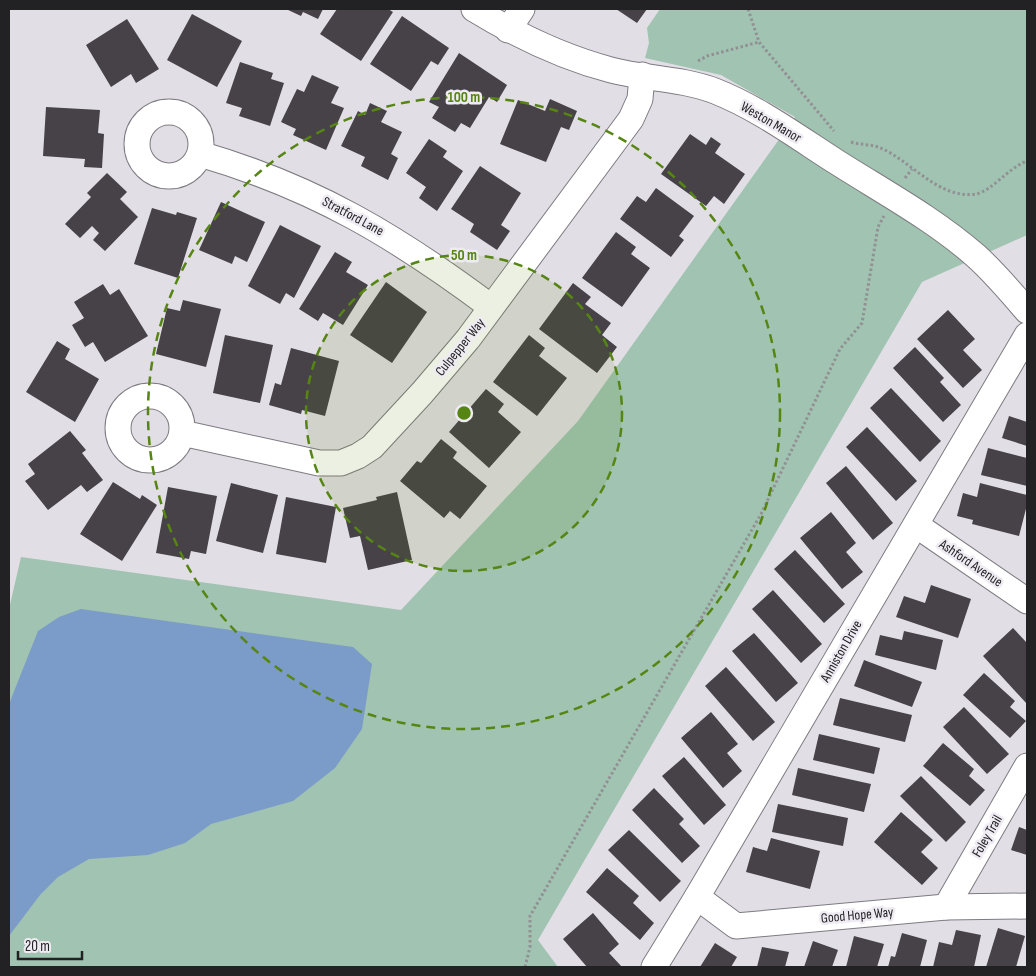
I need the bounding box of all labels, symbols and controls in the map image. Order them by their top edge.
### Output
text: 100 m [448,88,480,107]
street label: Weston Manor [738,98,804,146]
street label: Stratford Lane [319,193,387,239]
text: 50 m [451,246,477,265]
street label: Culpepper Way [432,314,489,379]
centre of rings [455,404,473,422]
street label: Ashford Avenue [935,535,1006,590]
street label: Anniston Drive [816,617,865,686]
street label: Foley Trail [968,812,1006,860]
street label: Good Hope Way [820,903,895,927]
scale bar [18,928,81,960]
text: 20 m [25,937,50,956]

